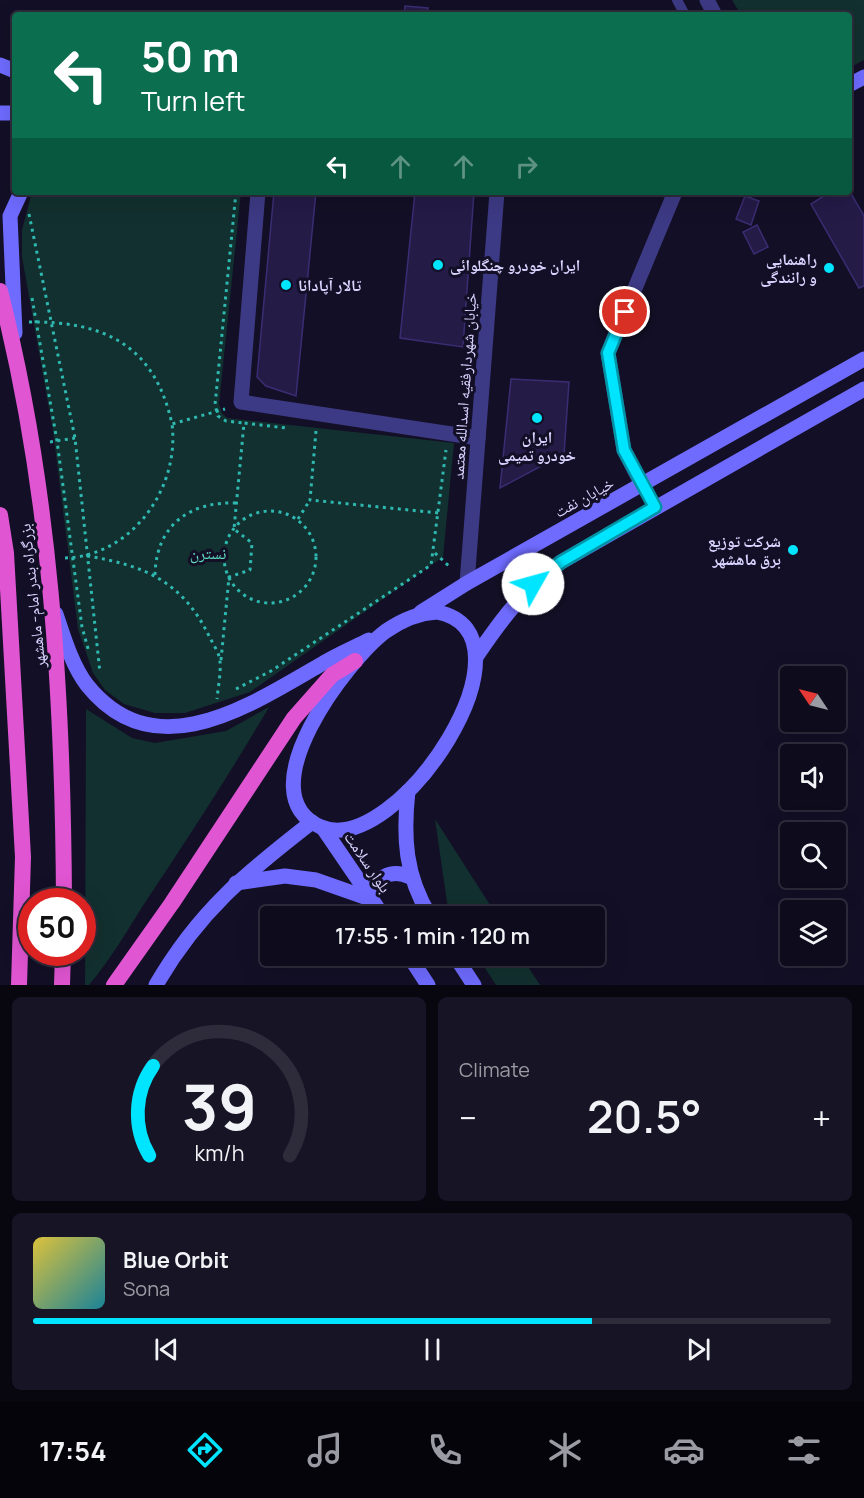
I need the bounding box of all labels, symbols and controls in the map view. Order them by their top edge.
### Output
text: 50 m [141,27,239,85]
icon: left [42,36,120,114]
text: Turn left [141,82,245,119]
icon: left [321,150,354,183]
icon: ahead [384,150,417,183]
icon: ahead [447,150,480,183]
icon: right [510,150,543,183]
place label: راهنمایی و رانندگی [760,248,817,288]
place label: ایران خودرو چنگلوائی [450,254,580,276]
marker: ایران خودرو چنگلوائی [431,258,445,272]
marker: راهنمایی و رانندگی [822,261,836,275]
place label: تالار آپادانا [298,274,362,296]
marker: تالار آپادانا [279,278,293,292]
pin [599,286,650,337]
street label: خیابان شهردارفقیه اسدالله معتمد [446,292,482,480]
icon: arrive [608,295,641,328]
marker: ایران خودرو تمیمی [530,411,544,425]
place label: ایران خودرو تمیمی [498,426,576,466]
street label: خیابان نفت [550,472,618,522]
street label: بزرگراه بندر امام- ماهشهر [13,523,51,670]
place label: شرکت توزیع برق ماهشهر [708,530,781,570]
park label: نسترن [190,542,226,564]
marker: شرکت توزیع برق ماهشهر [786,543,800,557]
position arrow [501,552,565,616]
north arrow [780,666,846,732]
map controls [780,666,846,966]
button: sound [780,744,846,810]
button: search [780,822,846,888]
street label: بلوار سلامت [339,827,397,897]
speed limit sign: 50 [18,888,96,966]
button: layers [780,900,846,966]
text: 17:55 · 1 min · 120 m [335,921,530,951]
text: Climate [459,1056,530,1083]
text: 39 [181,1063,257,1149]
text: 20.5° [587,1085,702,1147]
text: − [459,1095,477,1140]
text: + [812,1095,831,1140]
text: km/h [194,1138,244,1167]
text: Blue Orbit [123,1245,229,1275]
text: Sona [123,1275,170,1302]
icon: previous [150,1333,183,1366]
icon: pause [416,1333,449,1366]
icon: next [682,1333,715,1366]
icon: directions [184,1429,226,1471]
icon: music [304,1429,346,1471]
icon: phone [424,1429,466,1471]
icon: climate [544,1429,586,1471]
icon: car [663,1429,705,1471]
icon: filters [783,1429,825,1471]
text: 17:54 [39,1432,107,1469]

